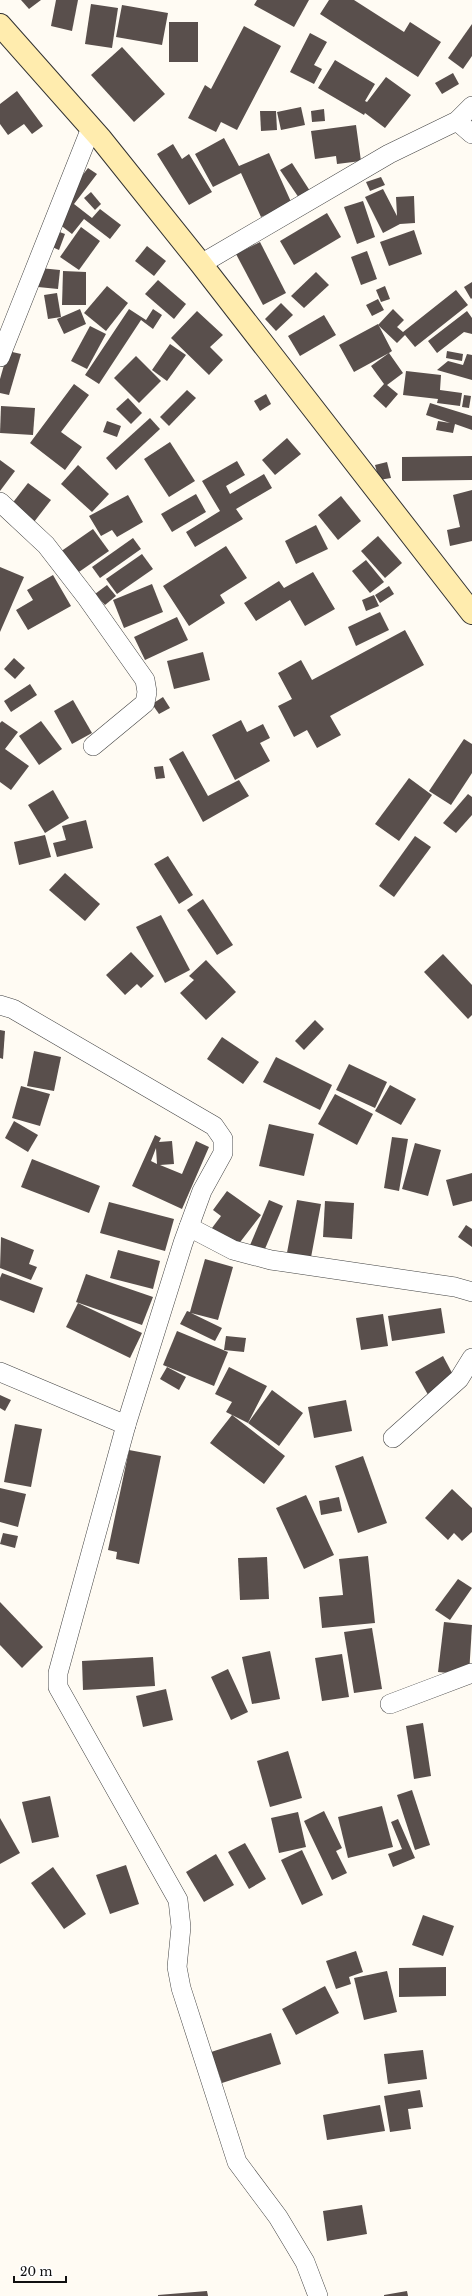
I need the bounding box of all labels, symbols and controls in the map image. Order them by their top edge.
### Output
scale bar [14,2258,66,2284]
text: 20 m [20,2264,52,2279]

